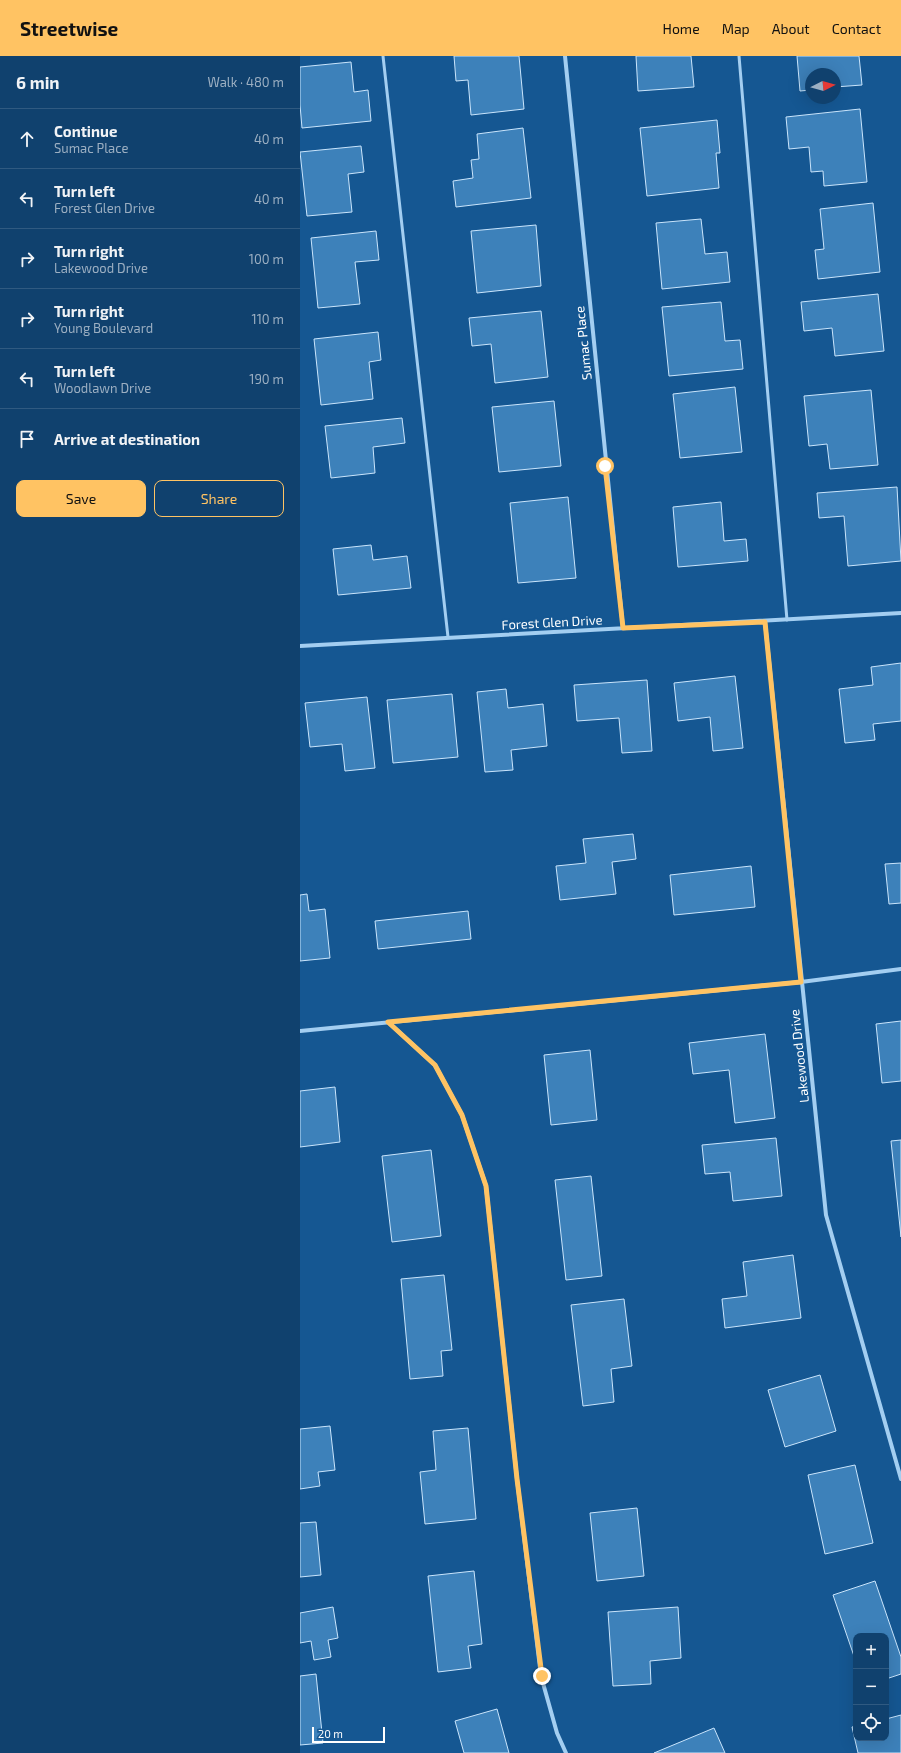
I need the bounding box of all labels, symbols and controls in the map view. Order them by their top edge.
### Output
text: Streetwise [20,17,118,40]
text: Home [663,20,700,37]
text: Map [722,20,750,37]
text: About [772,20,810,37]
text: Contact [832,20,881,37]
north arrow [805,68,841,104]
text: 6 min [16,72,60,92]
text: Walk · 480 m [207,74,284,90]
text: Continue [54,122,117,140]
icon: ahead [16,128,38,150]
text: 40 m [254,131,284,147]
text: Sumac Place [54,140,128,156]
text: Turn left [54,182,115,200]
icon: left [16,188,38,210]
text: 40 m [254,191,284,207]
text: Forest Glen Drive [54,200,155,216]
text: Turn right [54,242,124,260]
icon: right [16,248,38,270]
text: 100 m [249,251,284,267]
text: Lakewood Drive [54,260,148,276]
text: Turn right [54,302,124,320]
street label: Sumac Place [571,305,595,381]
icon: right [16,308,38,330]
text: 110 m [252,311,284,327]
text: Young Boulevard [54,320,153,336]
text: Turn left [54,362,115,380]
icon: left [16,368,38,390]
text: 190 m [249,371,284,387]
text: Woodlawn Drive [54,380,151,396]
icon: arrive [16,428,38,450]
text: Arrive at destination [54,430,200,448]
route start [596,457,614,475]
button: Save [16,480,146,517]
button: Share [154,480,284,517]
street label: Forest Glen Drive [501,611,603,633]
street label: Lakewood Drive [786,1008,812,1104]
map controls [853,1633,889,1741]
button: + [853,1633,889,1669]
route end [533,1667,551,1685]
button: − [853,1669,889,1705]
button: locate [853,1705,889,1741]
scale bar [312,1725,385,1744]
text: 20 m [318,1727,343,1740]

